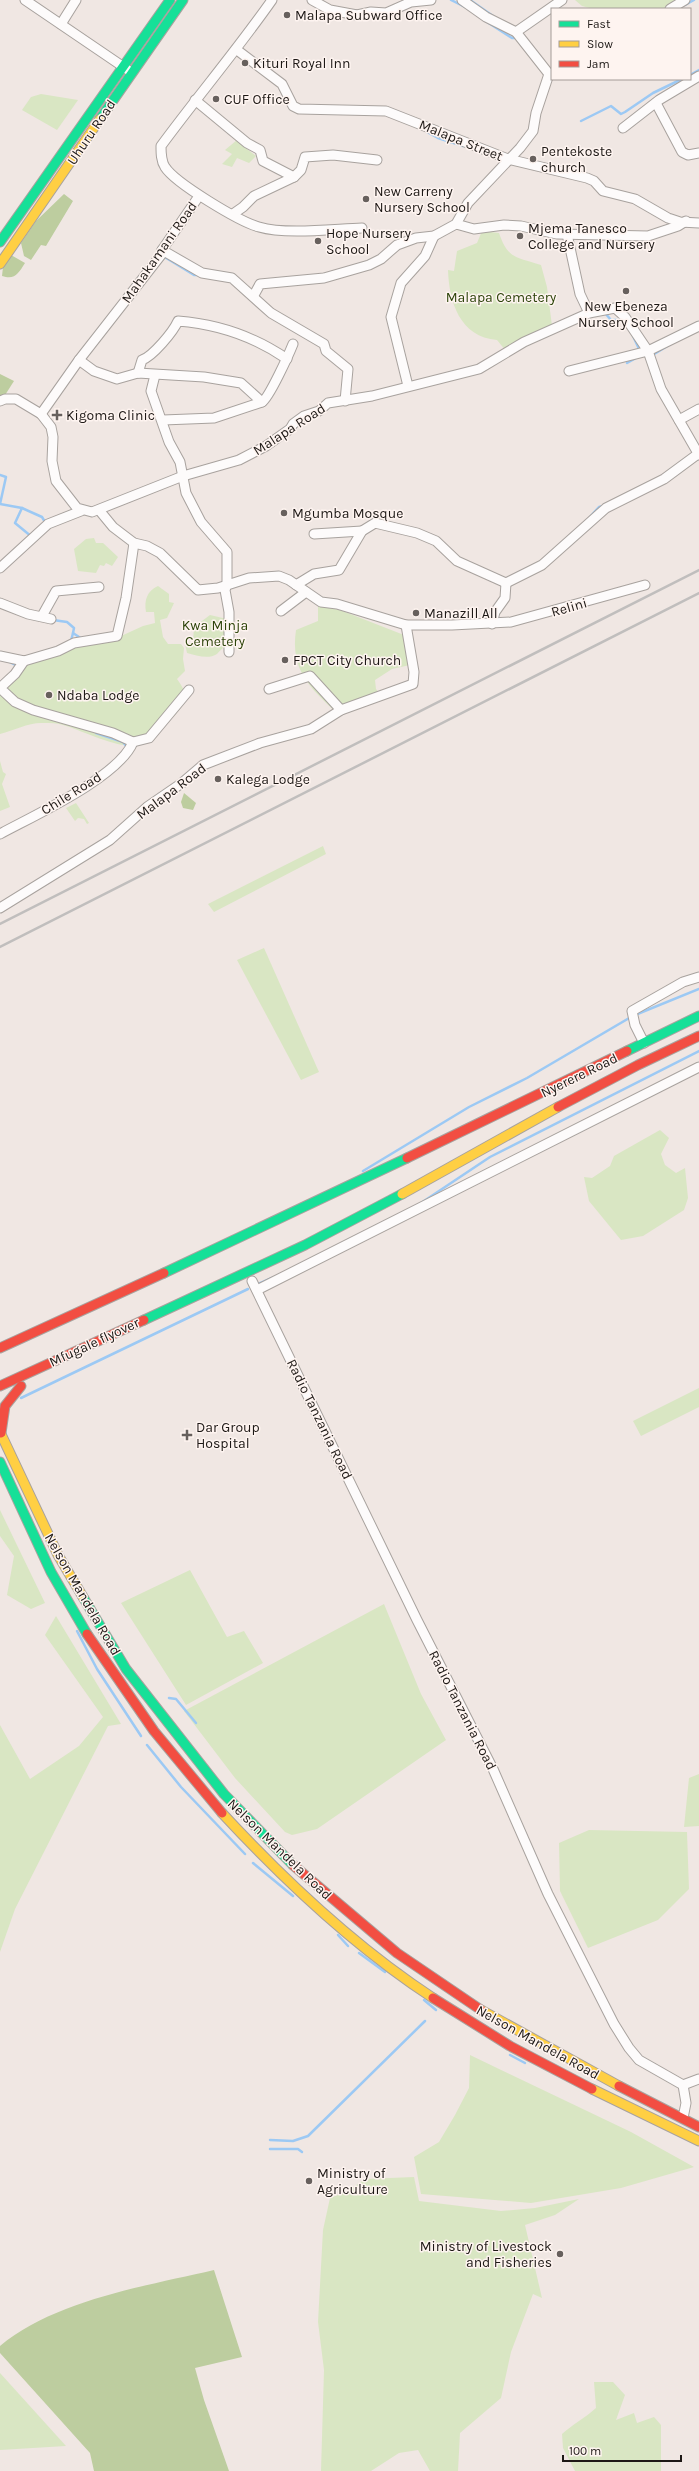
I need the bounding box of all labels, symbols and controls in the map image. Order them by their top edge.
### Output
place label: Malapa Subward Office [295,7,442,24]
legend [551,8,691,80]
marker: Malapa Subward Office [282,10,292,20]
text: Fast [587,17,611,31]
text: Slow [587,37,613,51]
place label: Kituri Royal Inn [253,55,351,72]
text: Jam [587,57,610,71]
marker: Kituri Royal Inn [240,58,250,68]
place label: CUF Office [224,91,290,108]
marker: CUF Office [211,94,221,104]
street label: Uhuru Road [63,96,119,168]
street label: Malapa Street [416,116,505,165]
place label: Pentekoste church [541,143,612,176]
marker: Pentekoste church [528,154,538,164]
place label: New Carreny Nursery School [374,183,470,216]
marker: New Carreny Nursery School [361,194,371,204]
street label: Mahakamani Road [118,198,201,306]
place label: Mjema Tanesco College and Nursery [528,220,655,253]
place label: Hope Nursery School [326,225,411,258]
marker: Mjema Tanesco College and Nursery [515,231,525,241]
marker: Hope Nursery School [313,236,323,246]
marker: New Ebeneza Nursery School [621,286,631,296]
park label: Malapa Cemetery [446,289,557,306]
place label: New Ebeneza Nursery School [578,298,674,331]
street label: Malapa Road [250,400,329,459]
place label: Kigoma Clinic [66,407,155,424]
marker: Kigoma Clinic [51,409,63,421]
place label: Mgumba Mosque [292,505,403,522]
marker: Mgumba Mosque [279,508,289,518]
street label: Relini [549,594,589,621]
place label: Manazill All [424,605,498,622]
marker: Manazill All [411,608,421,618]
park label: Kwa Minja Cemetery [182,617,248,650]
place label: FPCT City Church [293,652,401,669]
marker: FPCT City Church [280,655,290,665]
place label: Ndaba Lodge [57,687,140,704]
marker: Ndaba Lodge [44,690,54,700]
street label: Malapa Road [133,760,209,823]
street label: Chile Road [38,768,105,819]
place label: Kalega Lodge [226,771,310,788]
marker: Kalega Lodge [213,774,223,784]
street label: Nyerere Road [538,1050,620,1101]
street label: Mfugale flyover [47,1314,143,1371]
street label: Radio Tanzania Road [283,1356,356,1482]
place label: Dar Group Hospital [196,1419,260,1452]
marker: Dar Group Hospital [181,1429,193,1441]
street label: Nelson Mandela Road [41,1530,124,1658]
street label: Radio Tanzania Road [425,1648,500,1773]
street label: Nelson Mandela Road [224,1795,335,1903]
street label: Nelson Mandela Road [473,2002,602,2083]
place label: Ministry of Agriculture [317,2165,388,2198]
marker: Ministry of Agriculture [304,2176,314,2186]
place label: Ministry of Livestock and Fisheries [420,2238,552,2271]
marker: Ministry of Livestock and Fisheries [555,2249,565,2259]
scale bar [563,2437,681,2463]
text: 100 m [569,2444,601,2458]

